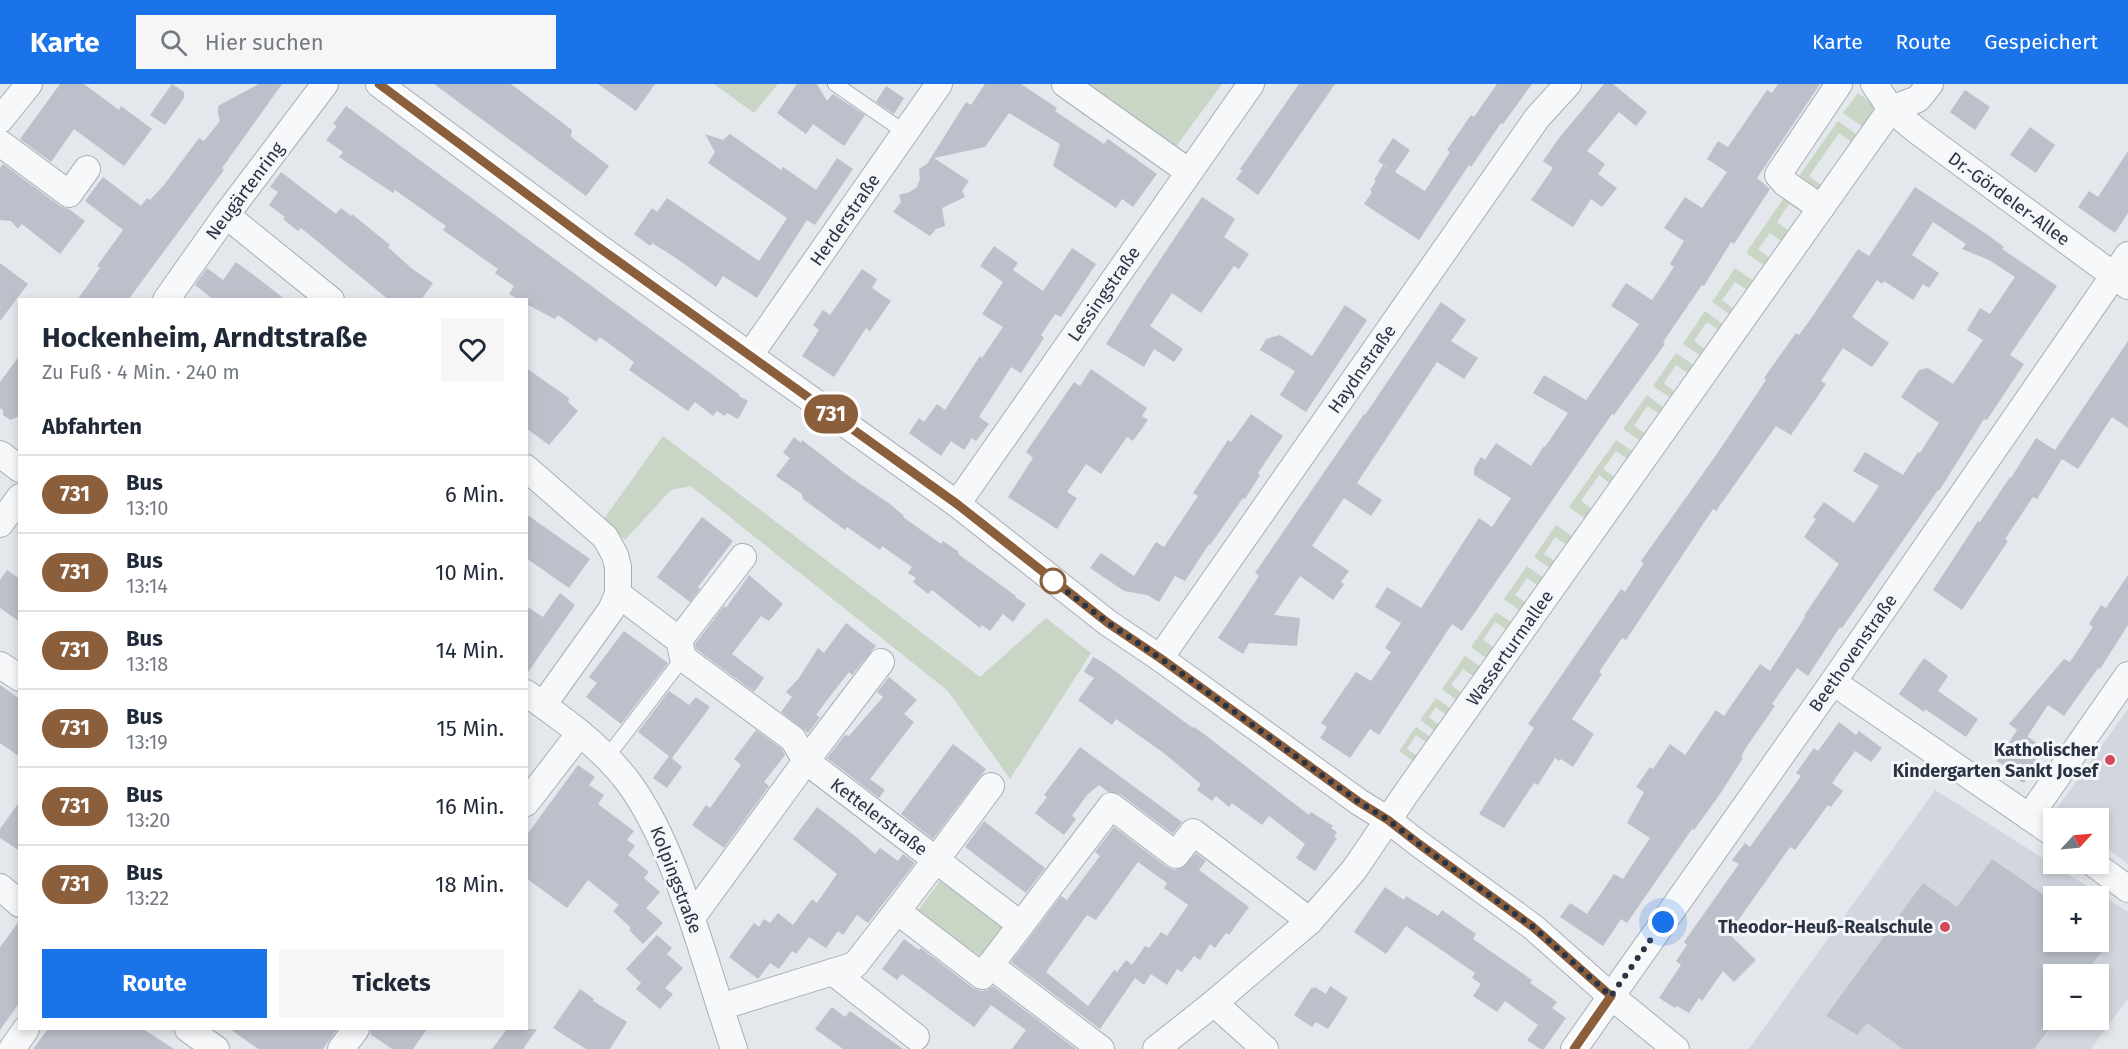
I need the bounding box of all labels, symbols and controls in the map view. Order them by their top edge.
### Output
search box [136,15,556,69]
text: Karte [30,26,100,59]
icon: search [157,26,190,59]
text: Hier suchen [205,29,324,56]
text: Karte [1812,29,1863,55]
text: Route [1896,29,1951,55]
text: Gespeichert [1984,29,2098,55]
street label: Neugärtenring [201,137,289,244]
street label: Dr.-Gördeler-Allee [1944,147,2074,251]
street label: Herderstraße [805,170,885,270]
street label: Lessingstraße [1063,242,1145,346]
button: heart [441,318,504,381]
street label: Haydnstraße [1323,320,1401,418]
text: Hockenheim, Arndtstraße [42,321,368,354]
text: Zu Fuß · 4 Min. · 240 m [42,360,240,384]
line badge: 731 [796,394,866,434]
text: 731 [816,401,846,427]
text: Abfahrten [42,413,142,440]
text: Bus [126,469,163,496]
text: 731 [60,481,90,507]
text: 6 Min. [445,481,504,508]
text: 13:10 [126,496,168,520]
text: Bus [126,547,163,574]
text: 731 [60,559,90,585]
text: 10 Min. [435,559,504,586]
unlabelled marker [1040,568,1066,594]
text: 13:14 [126,574,168,598]
street label: Wasserturmallee [1462,586,1558,710]
street label: Beethovenstraße [1804,590,1902,716]
text: Bus [126,625,163,652]
text: 731 [60,637,90,663]
text: 14 Min. [435,637,504,664]
text: 13:18 [126,652,168,676]
text: Bus [126,703,163,730]
text: 731 [60,715,90,741]
text: 15 Min. [436,715,504,742]
text: 13:19 [126,730,168,754]
place label: Katholischer Kindergarten Sankt Josef [1893,739,2100,782]
marker: Katholischer Kindergarten Sankt Josef [2103,753,2117,767]
street label: Kettelerstraße [826,773,932,861]
text: Bus [126,781,163,808]
text: 731 [60,793,90,819]
text: 16 Min. [435,793,504,820]
text: 13:20 [126,808,171,832]
north arrow [2043,808,2109,874]
map controls [2043,808,2109,1030]
street label: Kolpingstraße [645,823,707,937]
text: Bus [126,859,163,886]
text: 731 [60,871,90,897]
text: 18 Min. [435,871,504,898]
text: 13:22 [126,886,169,910]
button: + [2043,886,2109,952]
your location [1648,907,1678,937]
place label: Theodor-Heuß-Realschule [1718,916,1933,938]
marker: Theodor-Heuß-Realschule [1938,920,1952,934]
button: Route [42,949,267,1018]
button: Tickets [279,949,504,1018]
button: − [2043,964,2109,1030]

